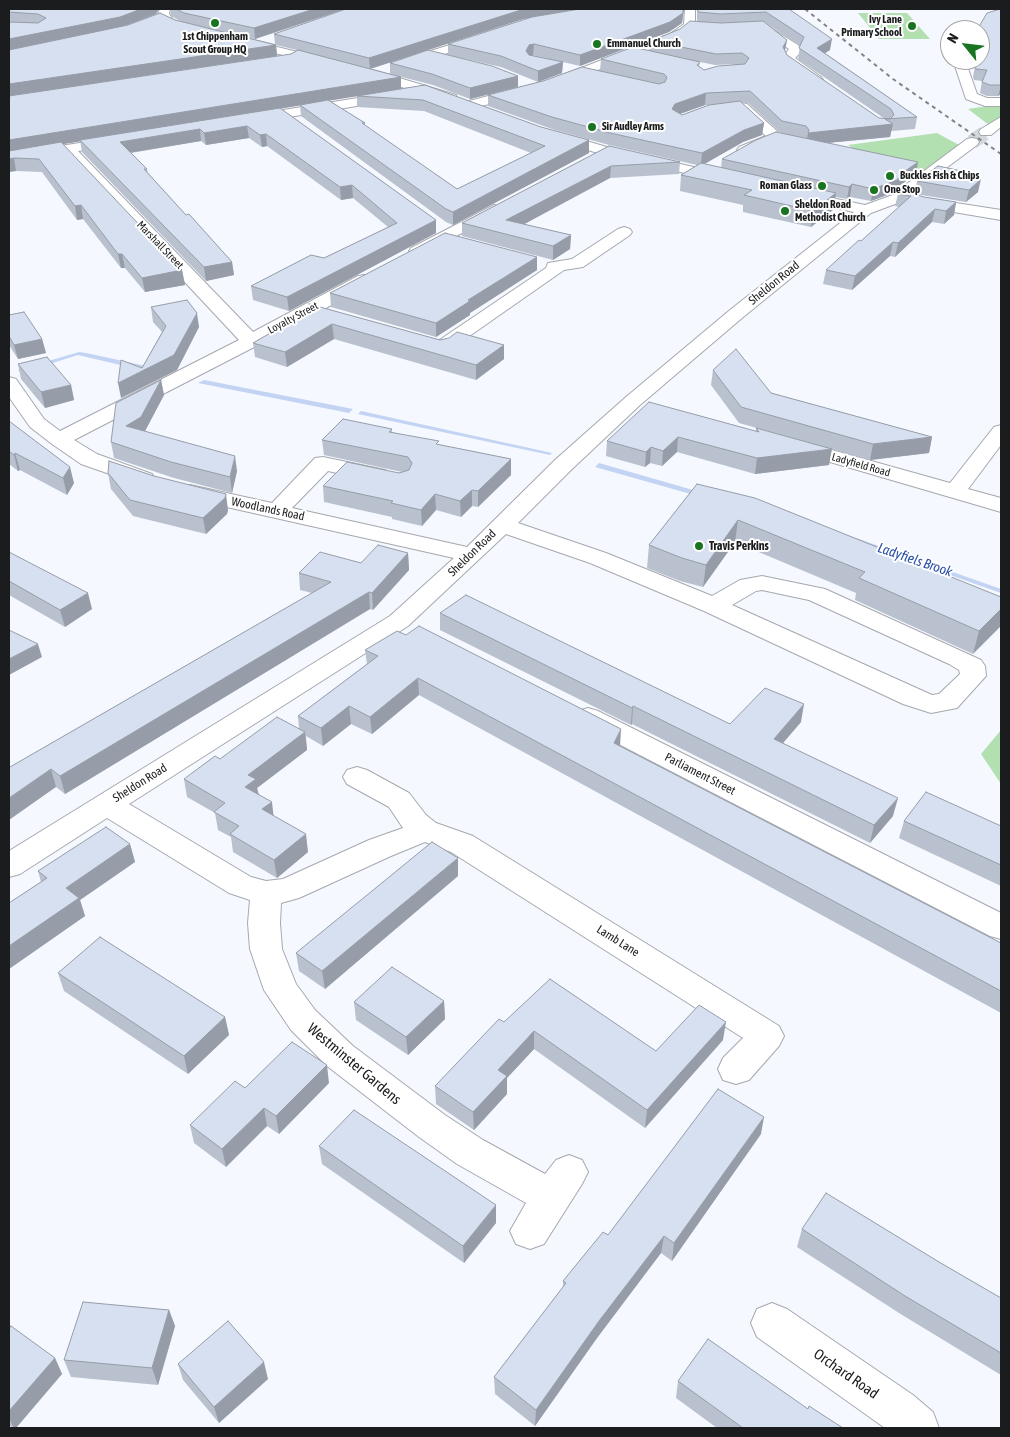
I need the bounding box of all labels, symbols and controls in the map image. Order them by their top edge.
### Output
place label: Ivy Lane Primary School [841,13,902,39]
marker: 1st Chippenham Scout Group HQ [209,17,221,29]
marker: Ivy Lane Primary School [906,20,918,32]
north arrow [940,20,990,70]
place label: 1st Chippenham Scout Group HQ [182,30,248,56]
text: N [944,31,962,46]
place label: Emmanuel Church [607,37,681,51]
marker: Emmanuel Church [591,38,603,50]
place label: Sir Audley Arms [602,120,664,134]
marker: Sir Audley Arms [586,121,598,133]
place label: Buckles Fish & Chips [900,169,979,183]
marker: Buckles Fish & Chips [884,170,896,182]
place label: Roman Glass [760,179,812,193]
marker: Roman Glass [816,180,828,192]
place label: One Stop [884,183,920,197]
marker: One Stop [868,184,880,196]
place label: Sheldon Road Methodist Church [795,198,866,224]
marker: Sheldon Road Methodist Church [779,205,791,217]
street label: Marshall Street [134,218,186,272]
street label: Sheldon Road [746,258,802,308]
street label: Loyalty Street [266,299,320,337]
street label: Ladyfield Road [830,450,892,480]
street label: Woodlands Road [230,494,306,524]
street label: Sheldon Road [445,527,499,579]
place label: Travis Perkins [709,539,769,553]
water label: Ladyfiels Brook [875,539,955,581]
marker: Travis Perkins [693,540,705,552]
street label: Parliament Street [662,750,738,798]
street label: Sheldon Road [110,761,170,805]
street label: Lamb Lane [594,922,642,960]
street label: Westminster Gardens [303,1020,405,1108]
street label: Orchard Road [810,1345,882,1403]

